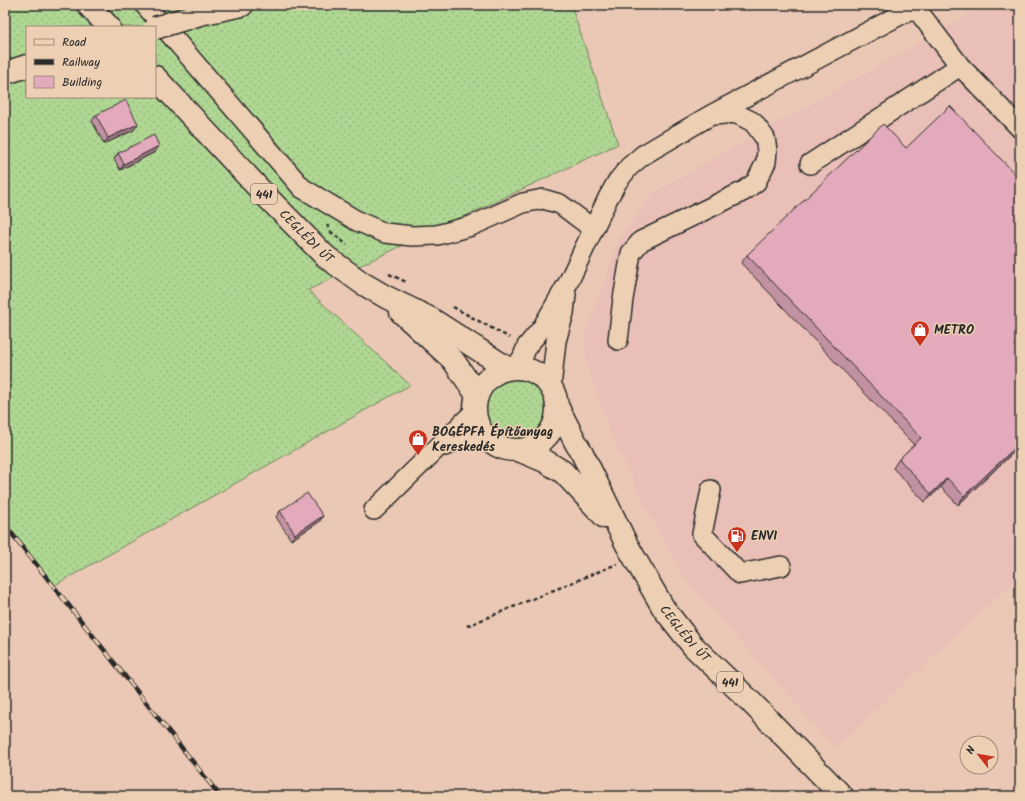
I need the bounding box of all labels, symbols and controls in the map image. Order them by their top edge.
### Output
legend [26,26,156,98]
text: Road [62,33,87,52]
text: Railway [62,53,100,72]
text: Building [62,73,102,92]
road number: 441 [251,184,277,204]
street label: CEGLÉDI ÚT [274,204,339,270]
shop icon: METRO [909,319,931,347]
place label: METRO [934,320,974,341]
place label: BOGÉPFA Építőanyag Kereskedés [432,422,553,458]
shop icon: BOGÉPFA Építőanyag Kereskedés [407,428,429,456]
fuel station icon: ENVI [726,525,748,553]
place label: ENVI [751,526,777,547]
street label: CEGLÉDI ÚT [654,600,716,669]
road number: 441 [717,672,743,692]
north arrow [959,735,999,775]
text: N [962,743,981,758]

